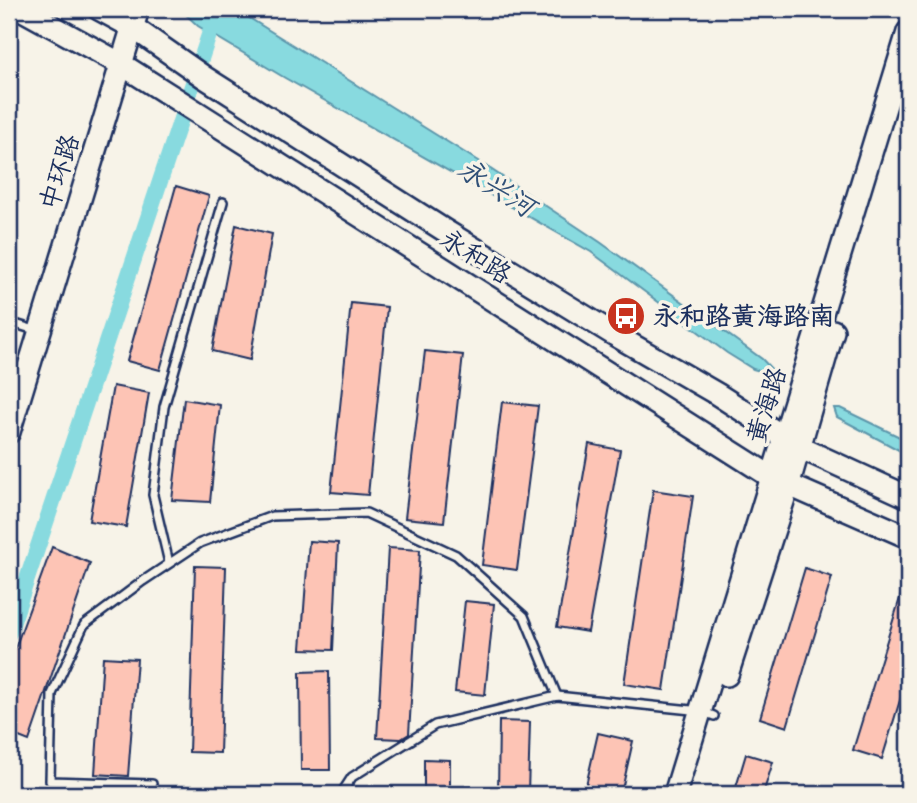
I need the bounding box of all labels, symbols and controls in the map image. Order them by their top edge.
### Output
street label: 中环路 [31,130,89,215]
water label: 永兴河 [450,149,546,229]
street label: 永和路 [433,221,518,293]
bus stop icon: 永和路黄海路南 [605,295,647,337]
place label: 永和路黄海路南 [653,299,835,335]
street label: 黄海路 [738,363,796,448]

